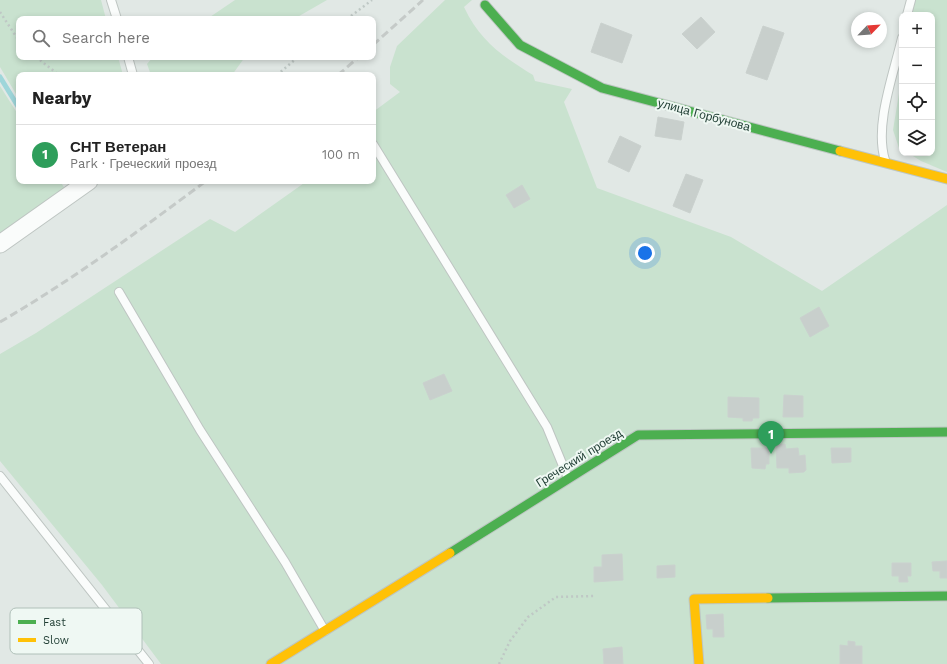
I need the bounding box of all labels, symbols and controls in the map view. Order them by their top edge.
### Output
north arrow [851,12,887,48]
map controls [899,12,935,156]
button: + [899,12,935,48]
search box [16,16,376,60]
icon: search [30,27,52,49]
text: Search here [62,29,150,47]
button: − [899,48,935,84]
button: locate [899,84,935,120]
text: Nearby [32,88,91,108]
street label: улица Горбунова [656,96,752,134]
button: layers [899,120,935,156]
text: СНТ Ветеран [70,138,166,156]
text: 1 [42,147,48,162]
text: 100 m [322,147,360,162]
text: Park · Греческий проезд [70,156,217,171]
your location [635,243,655,263]
pin: 1 [758,421,784,454]
street label: Греческий проезд [533,426,625,490]
legend [10,608,142,654]
text: Fast [43,616,66,629]
text: Slow [43,634,69,647]

